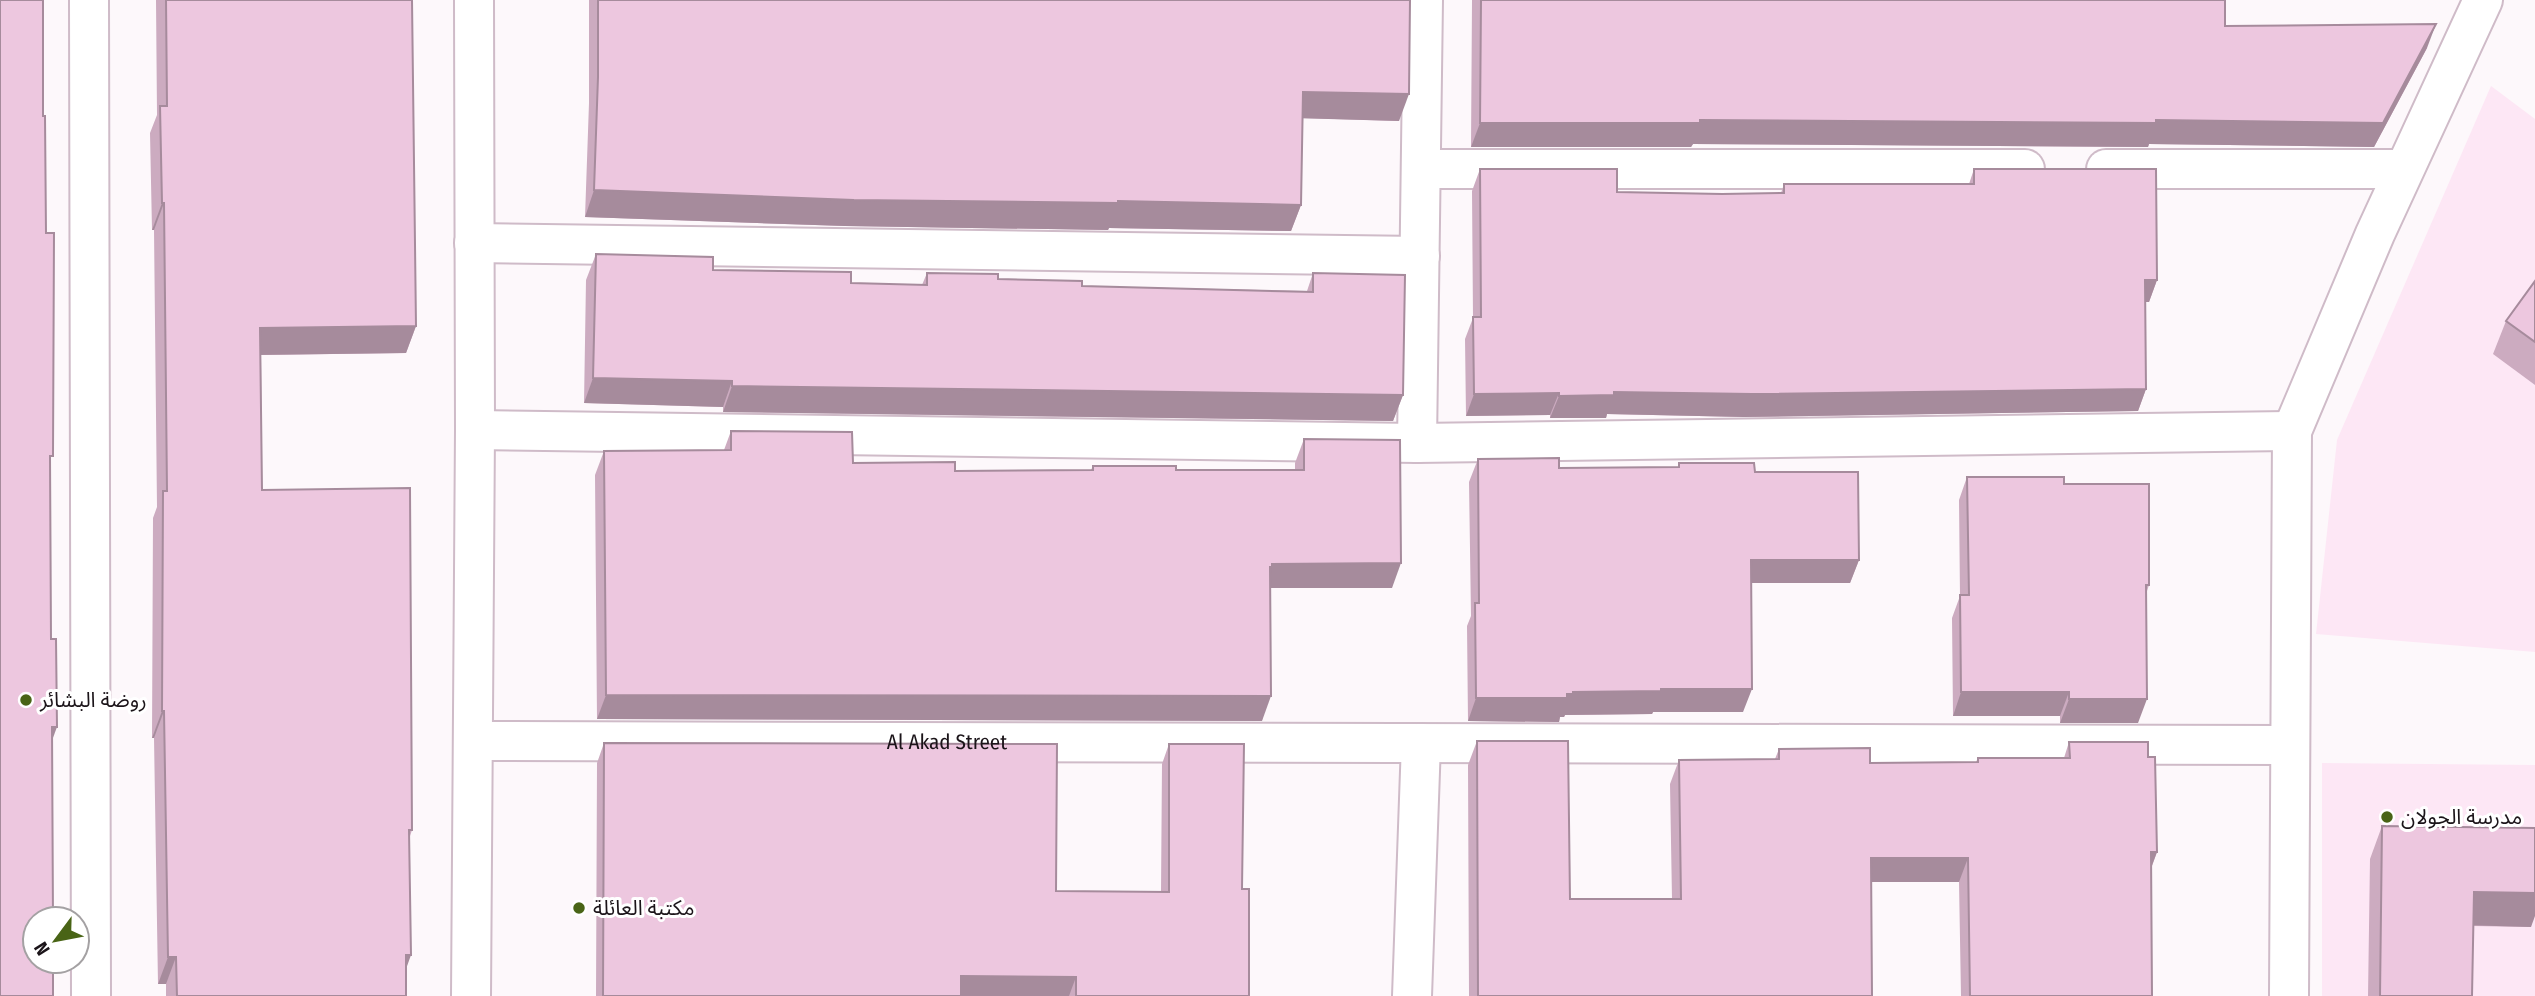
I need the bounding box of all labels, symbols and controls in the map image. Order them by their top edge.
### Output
place label: روضة البشائر [39,687,147,713]
marker: روضة البشائر [18,692,34,708]
street label: Al Akad Street [887,729,1007,755]
place label: مدرسة الجولان [2401,804,2522,830]
marker: مدرسة الجولان [2379,809,2395,825]
place label: مكتبة العائلة [593,895,695,921]
marker: مكتبة العائلة [571,900,587,916]
north arrow [21,905,91,975]
text: N [29,938,55,960]

